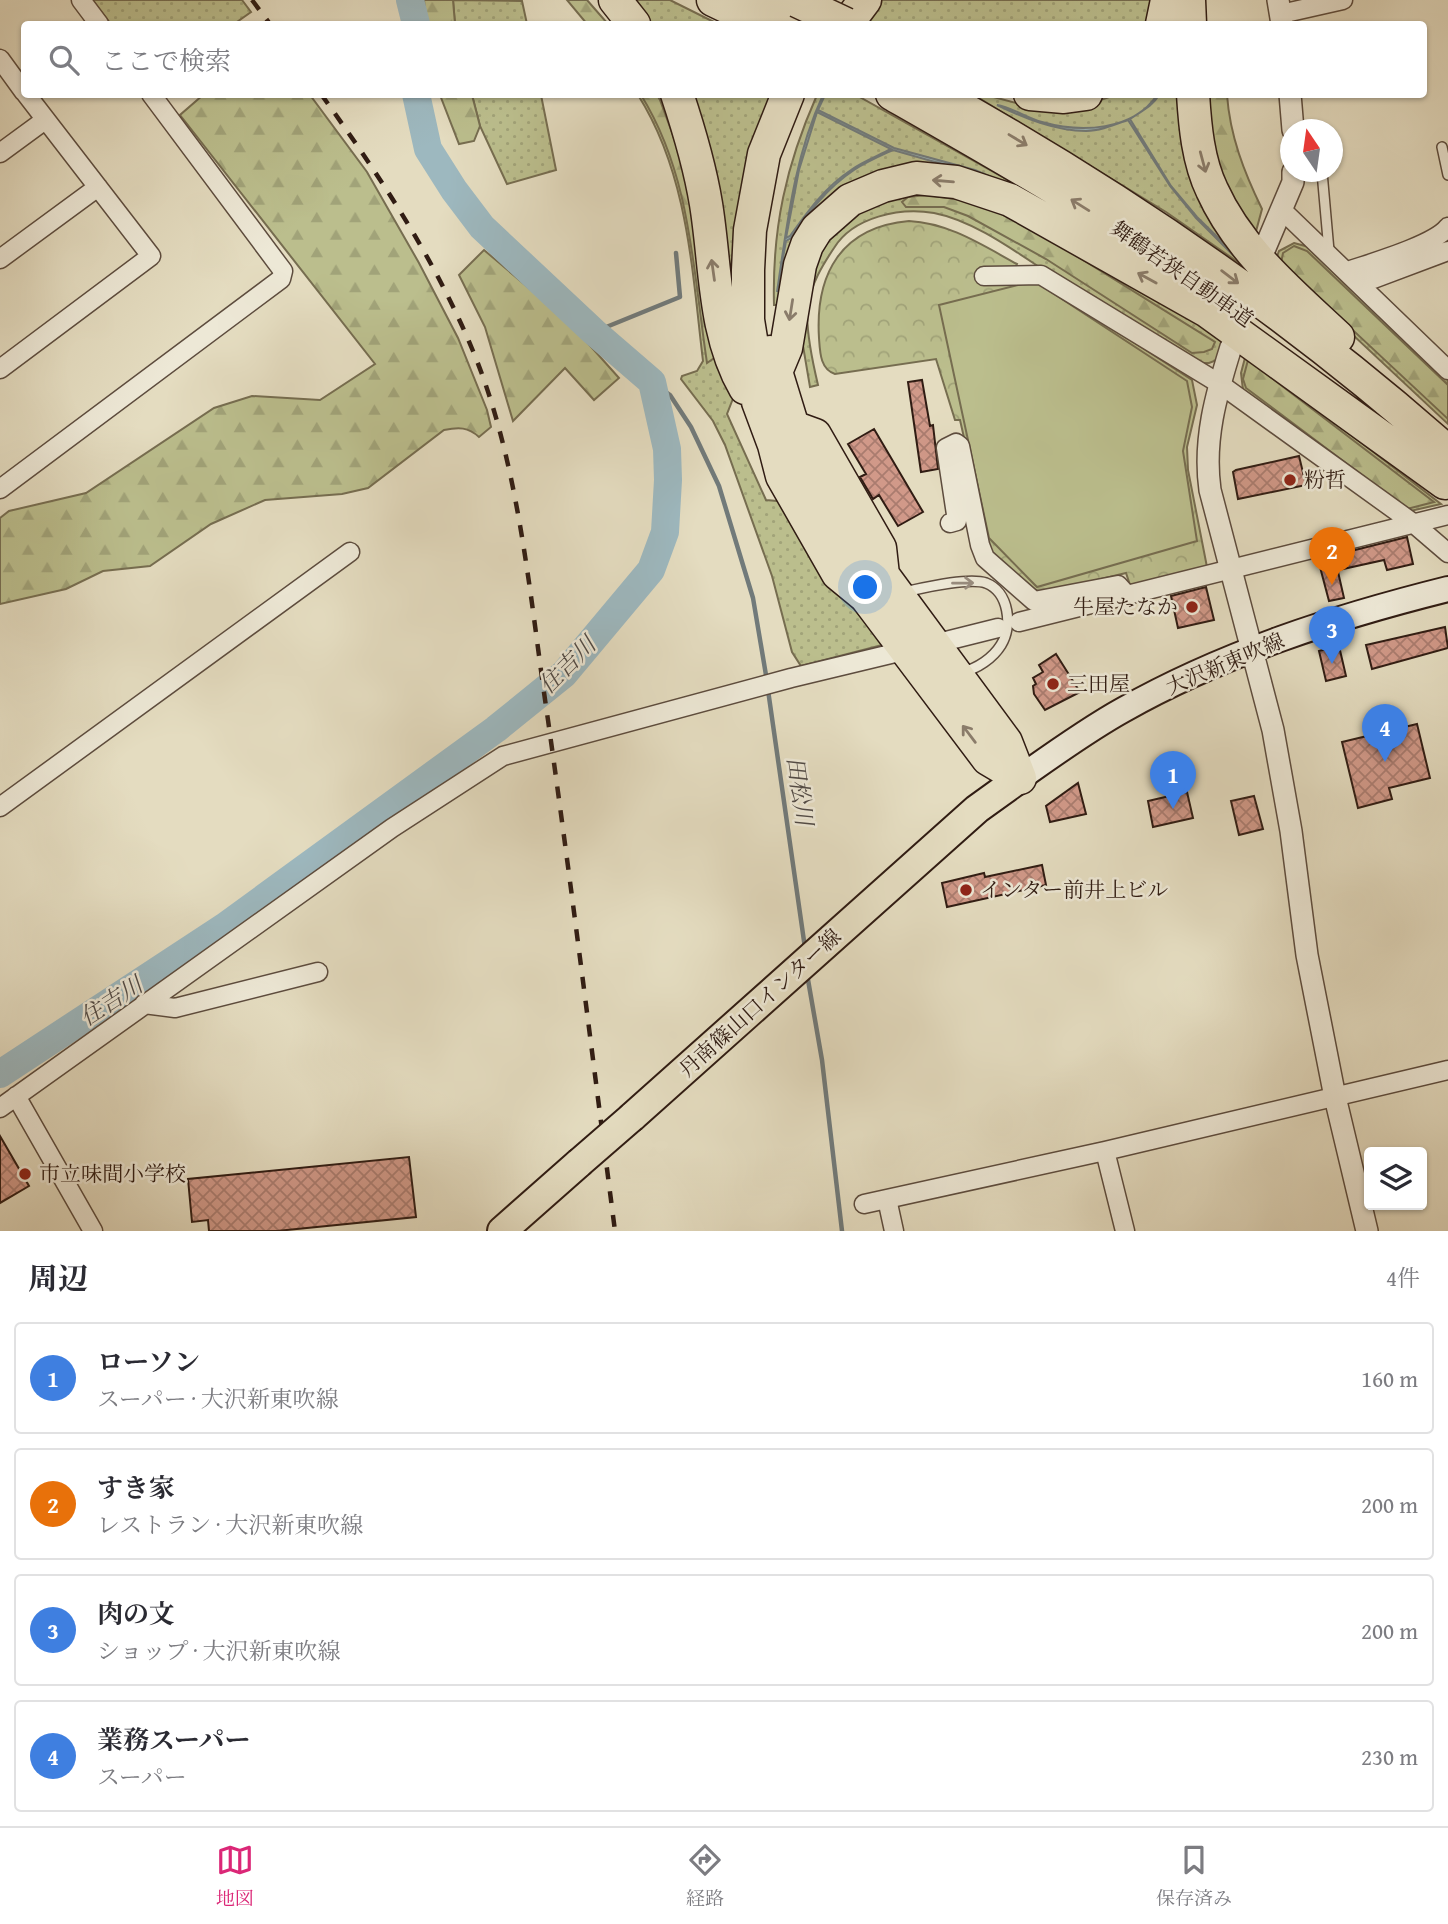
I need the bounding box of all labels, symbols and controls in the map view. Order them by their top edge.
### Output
search box [21,21,1427,98]
icon: search [45,41,83,79]
text: ここで検索 [101,41,231,80]
north arrow [1280,119,1343,182]
one-way arrow [1008,133,1028,147]
one-way arrow [1198,151,1211,173]
one-way arrow [932,174,955,187]
one-way arrow [1070,197,1090,211]
street label: 舞鶴若狭自動車道 [1105,213,1260,334]
one-way arrow [707,259,720,282]
one-way arrow [1220,270,1239,284]
one-way arrow [1138,271,1158,285]
one-way arrow [784,299,797,321]
place label: 粉哲 [1304,464,1346,495]
marker: 粉哲 [1282,472,1298,488]
pin: 2 [1309,527,1355,585]
your location [848,570,882,604]
one-way arrow [951,576,974,590]
place label: 牛屋たなか [1073,591,1178,622]
marker: 牛屋たなか [1184,599,1200,615]
pin: 3 [1309,606,1355,664]
street label: 大沢新東吹線 [1161,625,1289,702]
water label: 住吉川 [531,626,605,701]
place label: 三田屋 [1067,668,1130,699]
marker: 三田屋 [1045,676,1061,692]
pin: 4 [1362,704,1408,762]
one-way arrow [962,725,977,744]
pin: 1 [1150,751,1196,809]
water label: 田松川 [779,754,822,830]
place label: インター前井上ビル [980,874,1168,905]
marker: インター前井上ビル [958,882,974,898]
street label: 丹南篠山口インター線 [672,921,848,1084]
water label: 住吉川 [73,966,151,1033]
map controls [1364,1147,1427,1210]
button: layers [1364,1147,1427,1210]
place label: 市立味間小学校 [39,1158,186,1189]
marker: 市立味間小学校 [17,1166,33,1182]
text: 周辺 [28,1256,88,1300]
text: 4件 [1386,1261,1420,1294]
text: ローソン [97,1342,200,1381]
text: 1 [47,1362,59,1395]
text: 160 m [1361,1362,1418,1395]
text: スーパー · 大沢新東吹線 [97,1382,339,1415]
text: すき家 [97,1468,175,1507]
text: 2 [47,1488,59,1521]
text: 200 m [1361,1488,1418,1521]
text: レストラン · 大沢新東吹線 [97,1508,363,1541]
text: 肉の文 [97,1594,175,1633]
text: 3 [47,1614,59,1647]
text: 200 m [1361,1614,1418,1647]
text: ショップ · 大沢新東吹線 [97,1634,341,1667]
text: 業務スーパー [97,1720,250,1759]
text: 4 [47,1740,59,1773]
text: 230 m [1361,1740,1418,1773]
text: スーパー [97,1760,187,1793]
tab: 地図 [216,1841,254,1912]
tab: 経路 [686,1841,724,1912]
tab: 保存済み [1156,1841,1232,1912]

